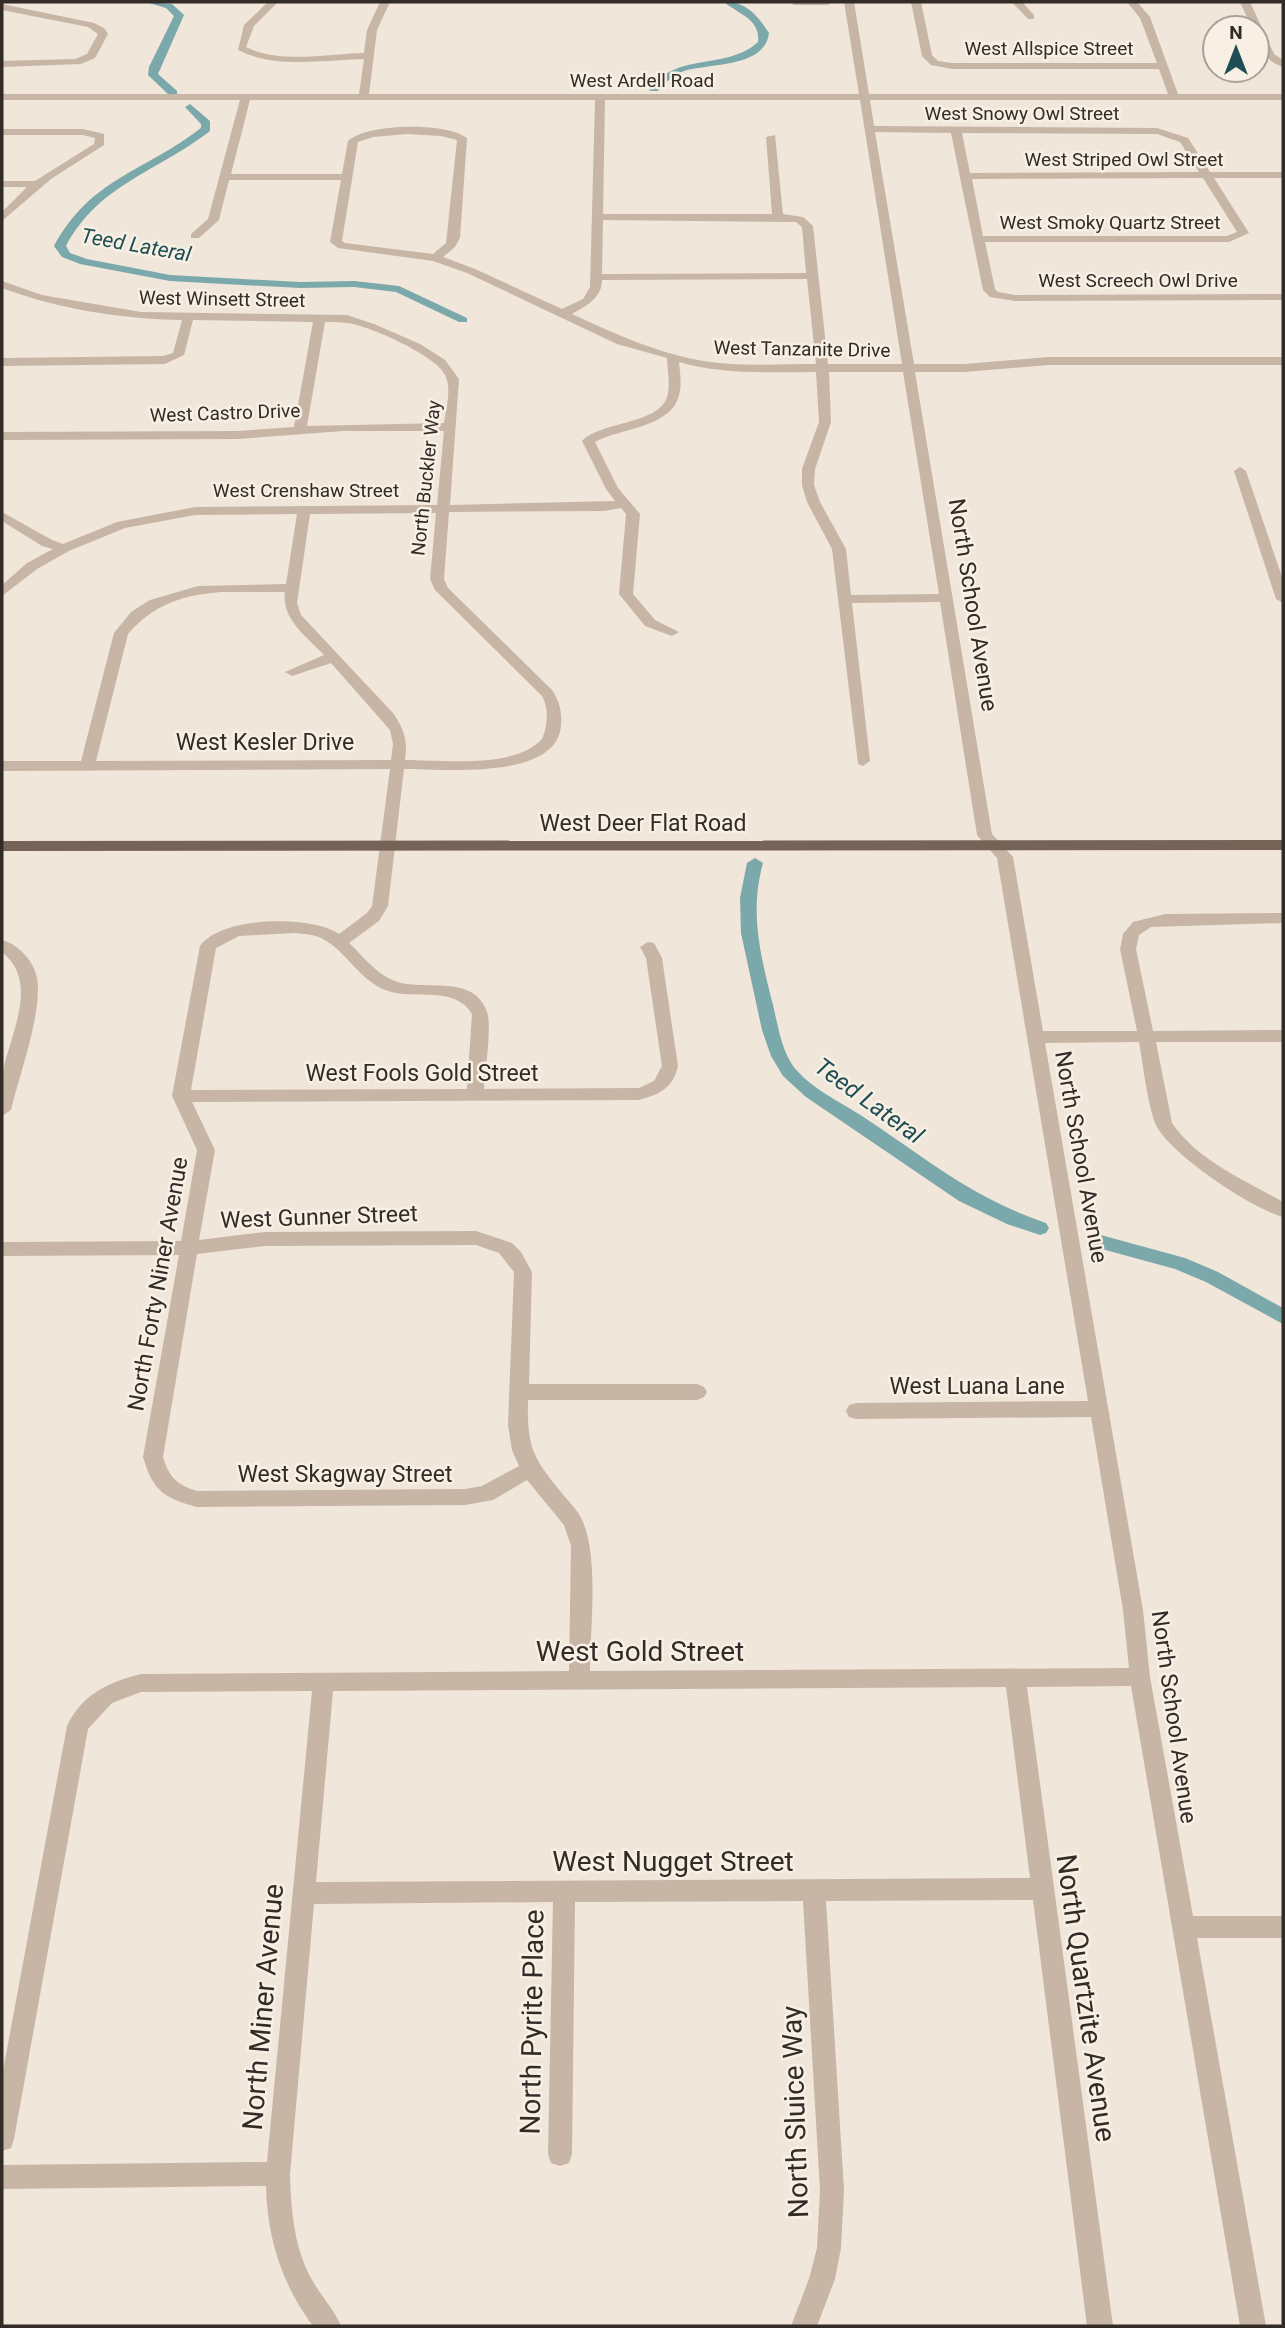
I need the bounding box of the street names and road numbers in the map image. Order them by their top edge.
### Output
street label: West Allspice Street [965,37,1133,60]
street label: West Ardell Road [570,69,714,92]
street label: West Snowy Owl Street [925,102,1119,125]
street label: West Striped Owl Street [1025,148,1223,171]
street label: West Smoky Quartz Street [1000,211,1220,234]
street label: West Screech Owl Drive [1038,269,1238,292]
street label: West Winsett Street [139,286,305,312]
street label: West Tanzanite Drive [713,336,891,362]
street label: West Castro Drive [149,399,301,427]
street label: North Buckler Way [406,399,446,557]
street label: West Crenshaw Street [213,479,399,502]
street label: North School Avenue [943,497,1003,713]
street label: West Kesler Drive [176,729,354,756]
street label: West Deer Flat Road [539,810,747,837]
street label: North School Avenue [1049,1049,1113,1265]
street label: West Fools Gold Street [306,1060,538,1087]
street label: North Forty Niner Avenue [122,1155,194,1413]
street label: West Gunner Street [220,1200,418,1234]
street label: West Luana Lane [889,1373,1065,1400]
street label: West Skagway Street [238,1461,453,1488]
street label: North School Avenue [1146,1609,1202,1825]
street label: West Gold Street [536,1635,744,1668]
street label: West Nugget Street [552,1845,794,1878]
street label: North Quartzite Avenue [1049,1852,1123,2144]
street label: North Miner Avenue [236,1882,290,2132]
street label: North Pyrite Place [514,1909,550,2135]
street label: North Sluice Way [775,2005,815,2219]

